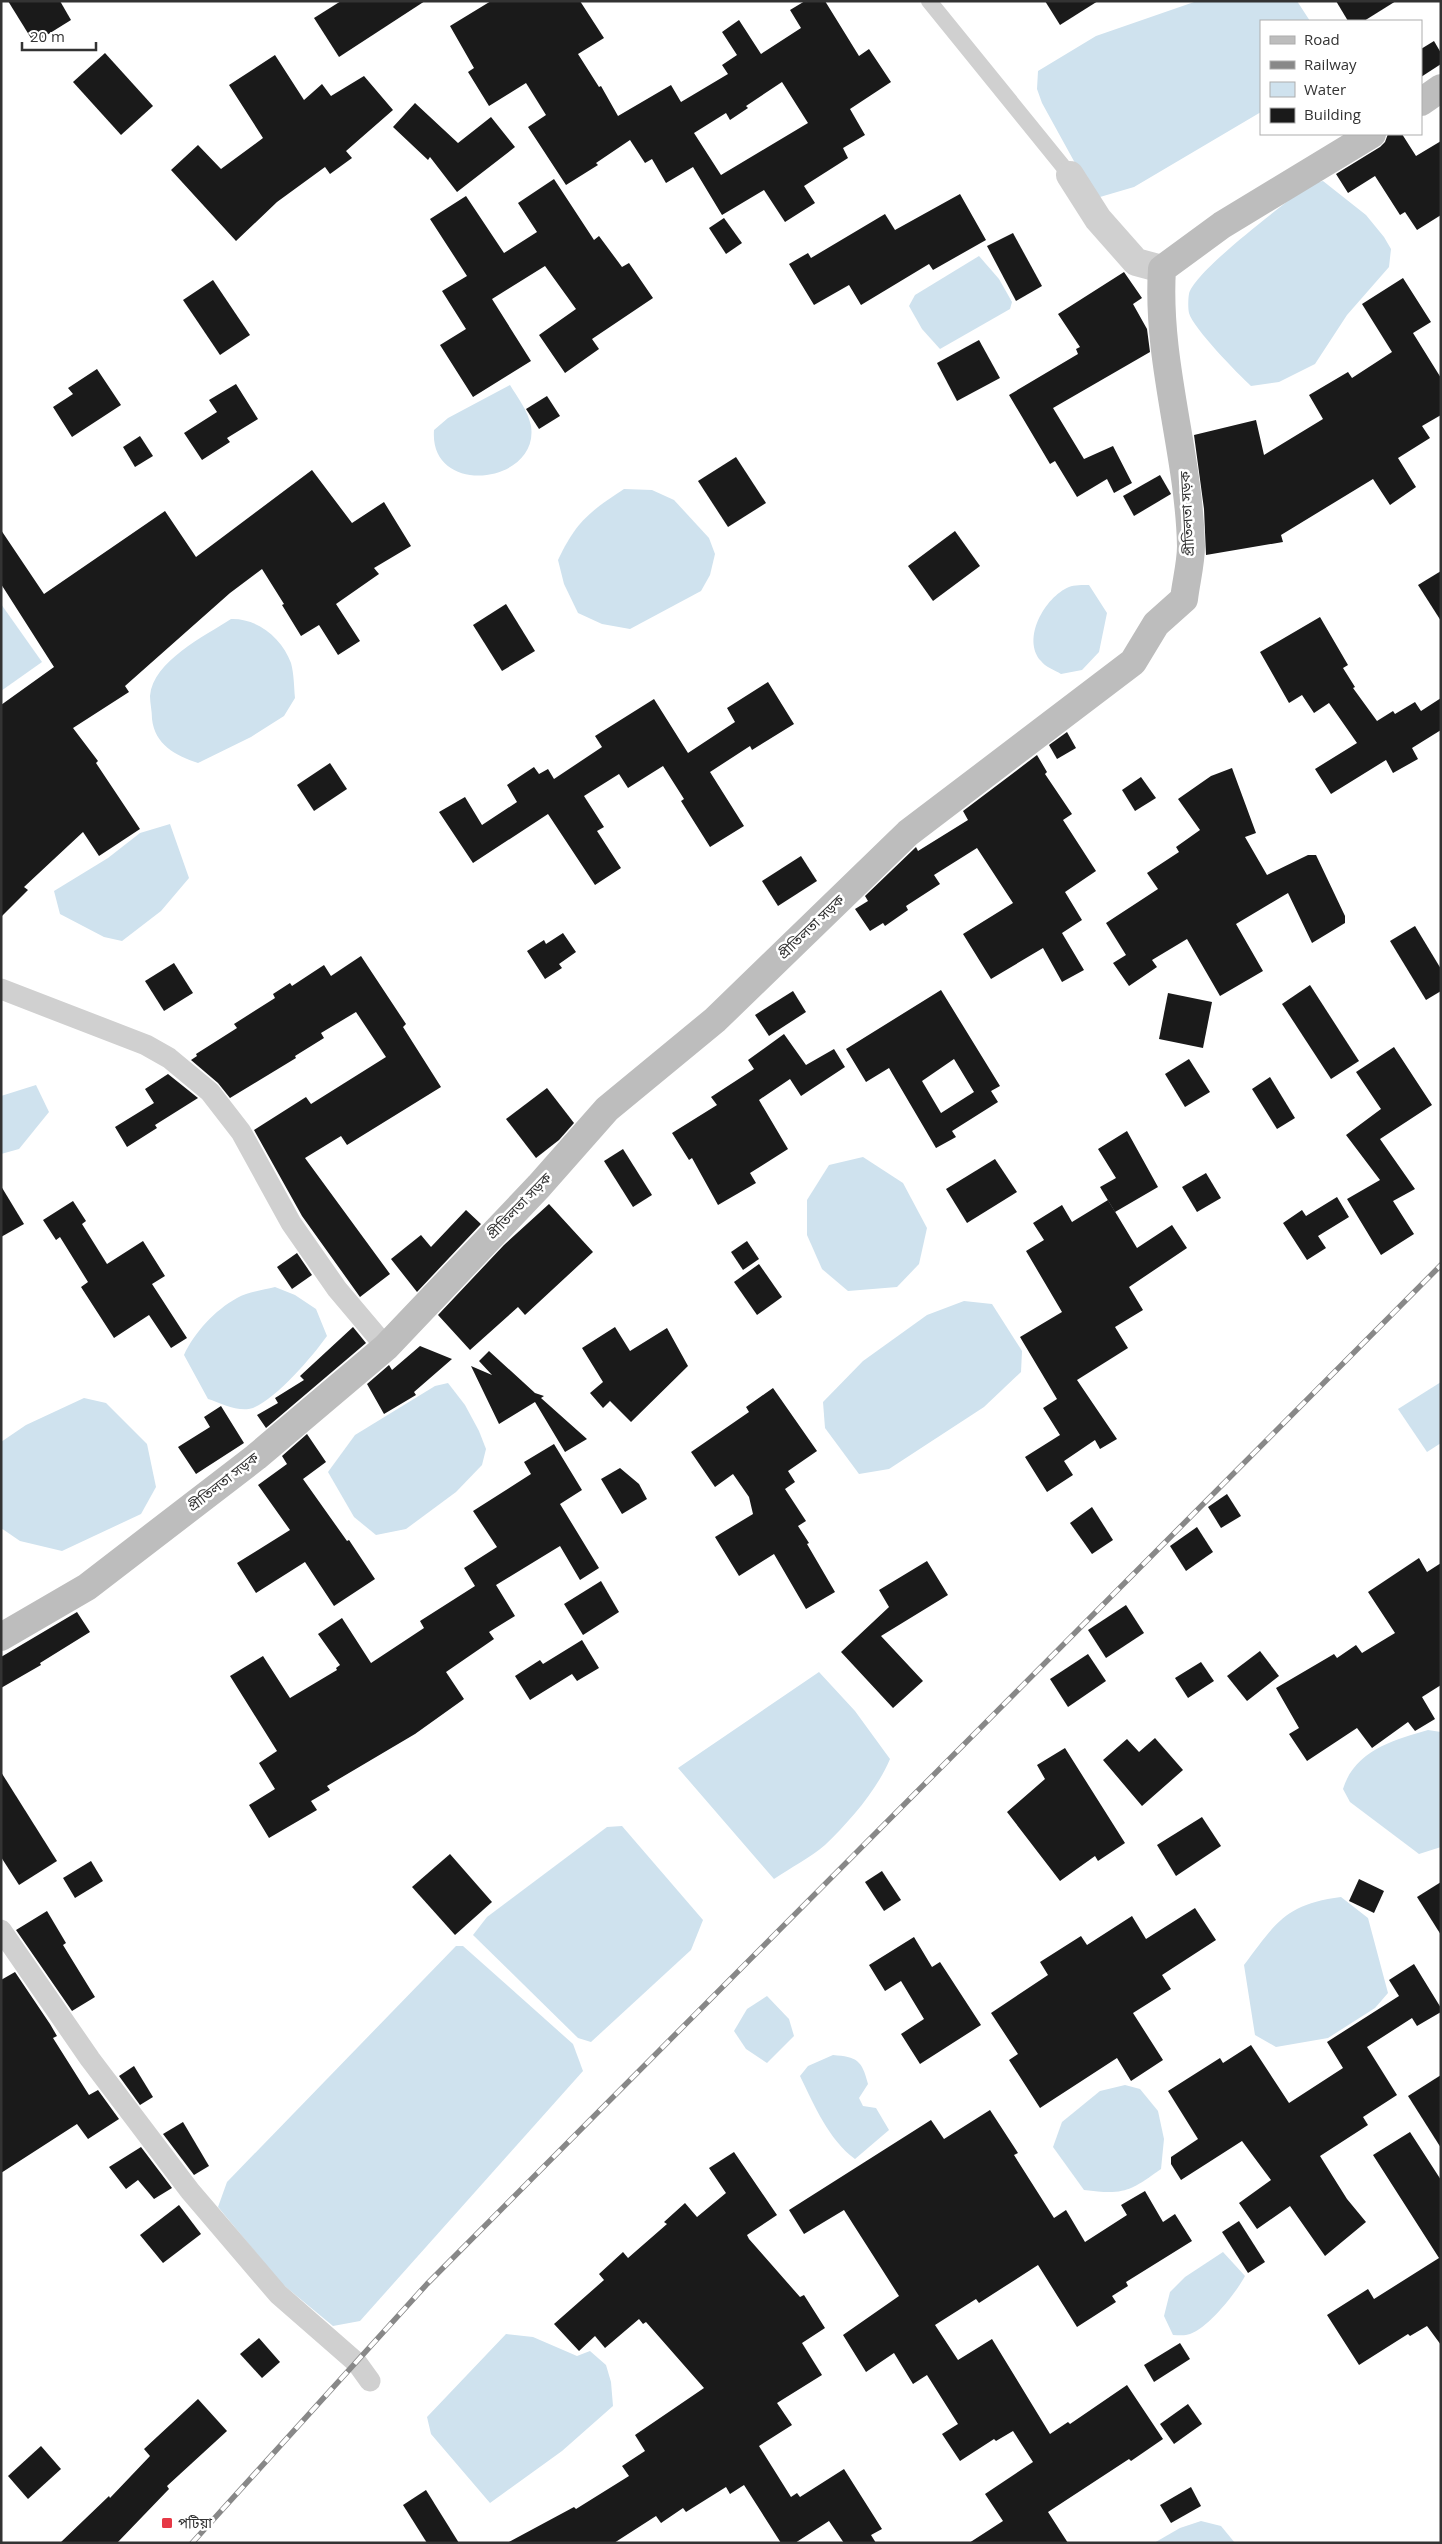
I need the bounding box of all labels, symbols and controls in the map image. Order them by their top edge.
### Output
scale bar [22,20,96,52]
legend [1260,20,1422,135]
text: 20 m [30,26,65,46]
text: Road [1304,29,1340,49]
text: Railway [1304,54,1357,74]
text: Water [1304,79,1346,99]
text: Building [1304,104,1361,124]
street label: প্রীতিলতা সড়ক [1175,470,1198,557]
street label: প্রীতিলতা সড়ক [773,890,849,963]
street label: প্রীতিলতা সড়ক [482,1168,556,1243]
street label: প্রীতিলতা সড়ক [183,1447,263,1515]
place label: পটিয়া [178,2513,212,2532]
marker: পটিয়া [160,2516,174,2530]

